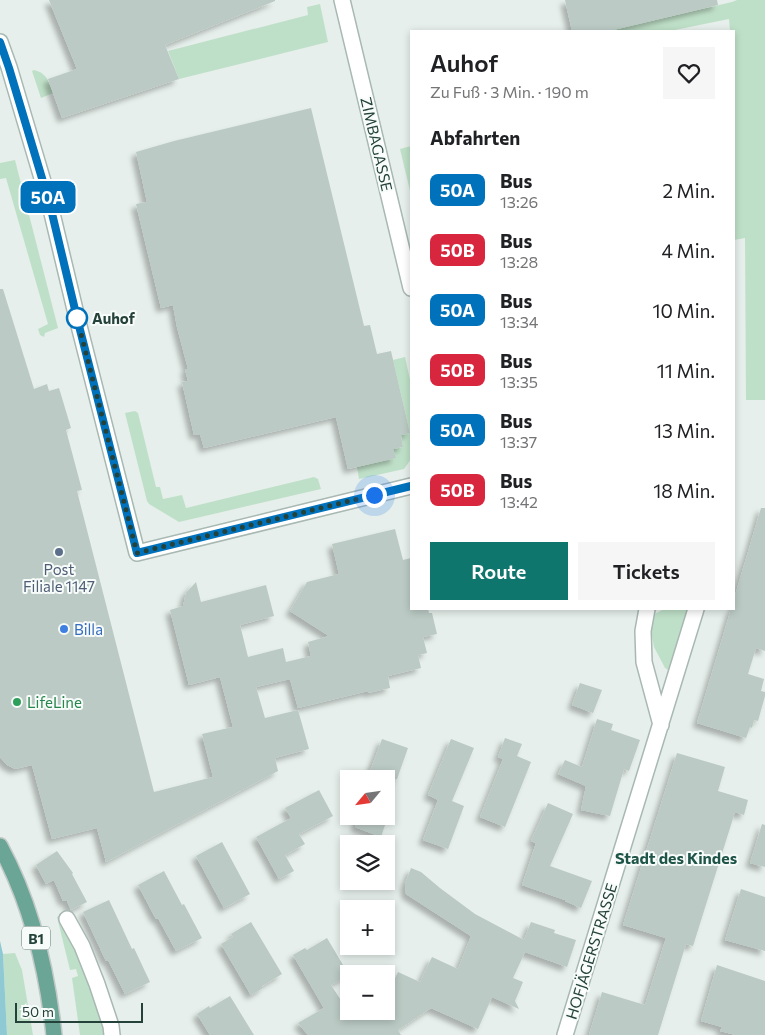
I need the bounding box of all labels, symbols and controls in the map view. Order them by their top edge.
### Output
button: heart [663,47,715,99]
text: Auhof [430,48,498,77]
text: Zu Fuß · 3 Min. · 190 m [430,82,589,101]
street label: ZIMBAGASSE [357,95,397,193]
text: Abfahrten [430,126,520,149]
text: Bus [500,169,532,192]
text: 50A [440,179,475,201]
text: 2 Min. [662,179,715,202]
line badge: 50A [19,181,77,213]
text: 50A [31,186,65,208]
text: 13:26 [500,192,538,211]
text: Bus [500,229,532,252]
text: 50B [440,239,475,261]
text: 4 Min. [662,239,715,262]
text: 13:28 [500,252,538,271]
text: Bus [500,289,532,312]
text: 50A [440,299,475,321]
text: 10 Min. [652,299,715,322]
marker: Auhof [66,307,88,329]
place label: Auhof [92,309,136,327]
text: 13:34 [500,312,538,331]
text: Bus [500,349,532,372]
text: 50B [440,359,475,381]
text: 11 Min. [657,359,715,382]
text: 13:35 [500,372,538,391]
text: Bus [500,409,532,432]
text: 50A [440,419,475,441]
text: 13 Min. [654,419,715,442]
text: 13:37 [500,432,537,451]
text: Bus [500,469,532,492]
text: 50B [440,479,475,501]
text: 18 Min. [653,479,715,502]
your location [362,483,387,508]
text: 13:42 [500,492,538,511]
button: Route [430,542,568,600]
button: Tickets [578,542,715,600]
marker: Post Filiale 1147 [53,546,65,558]
place label: Post Filiale 1147 [23,560,95,595]
place label: Billa [74,620,103,638]
marker: Billa [58,623,70,635]
place label: LifeLine [27,693,82,711]
marker: LifeLine [11,696,23,708]
north arrow [340,770,395,825]
map controls [340,770,395,1020]
button: layers [340,835,395,890]
district label: Stadt des Kindes [615,848,737,867]
street label: HOFJÄGERSTRASSE [562,881,620,1021]
button: + [340,900,395,955]
road number: B1 [22,926,50,950]
button: − [340,965,395,1020]
scale bar [15,1000,142,1023]
text: 50 m [22,1003,54,1020]

